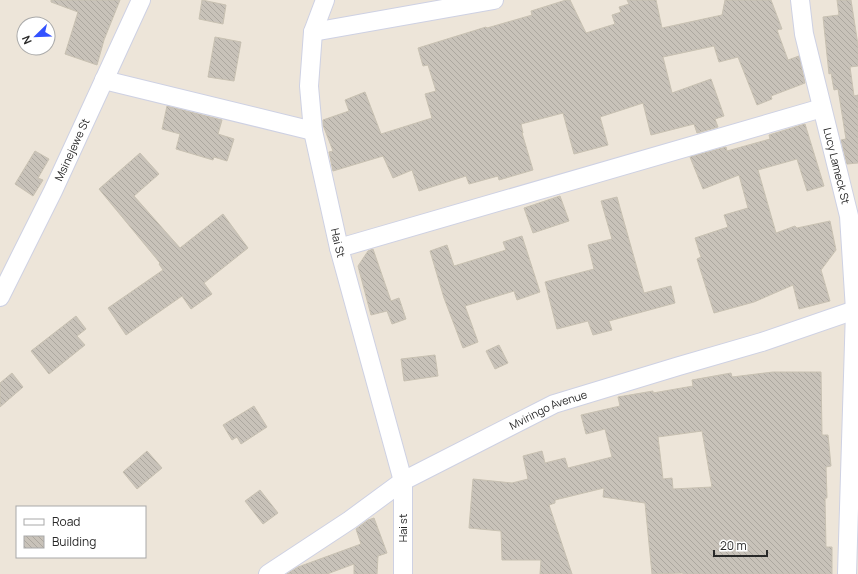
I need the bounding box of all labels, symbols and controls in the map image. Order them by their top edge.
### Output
north arrow [16,16,56,56]
text: N [18,33,35,47]
street label: Msinejewe St [51,116,93,183]
street label: Lucy Lameck St [820,126,854,206]
street label: Hai St [328,227,349,259]
street label: Mviringo Avenue [507,386,589,433]
legend [16,506,146,558]
text: Road [52,513,80,530]
street label: Hai st [395,514,410,542]
scale bar [714,532,767,558]
text: Building [52,533,96,550]
text: 20 m [720,537,747,554]

